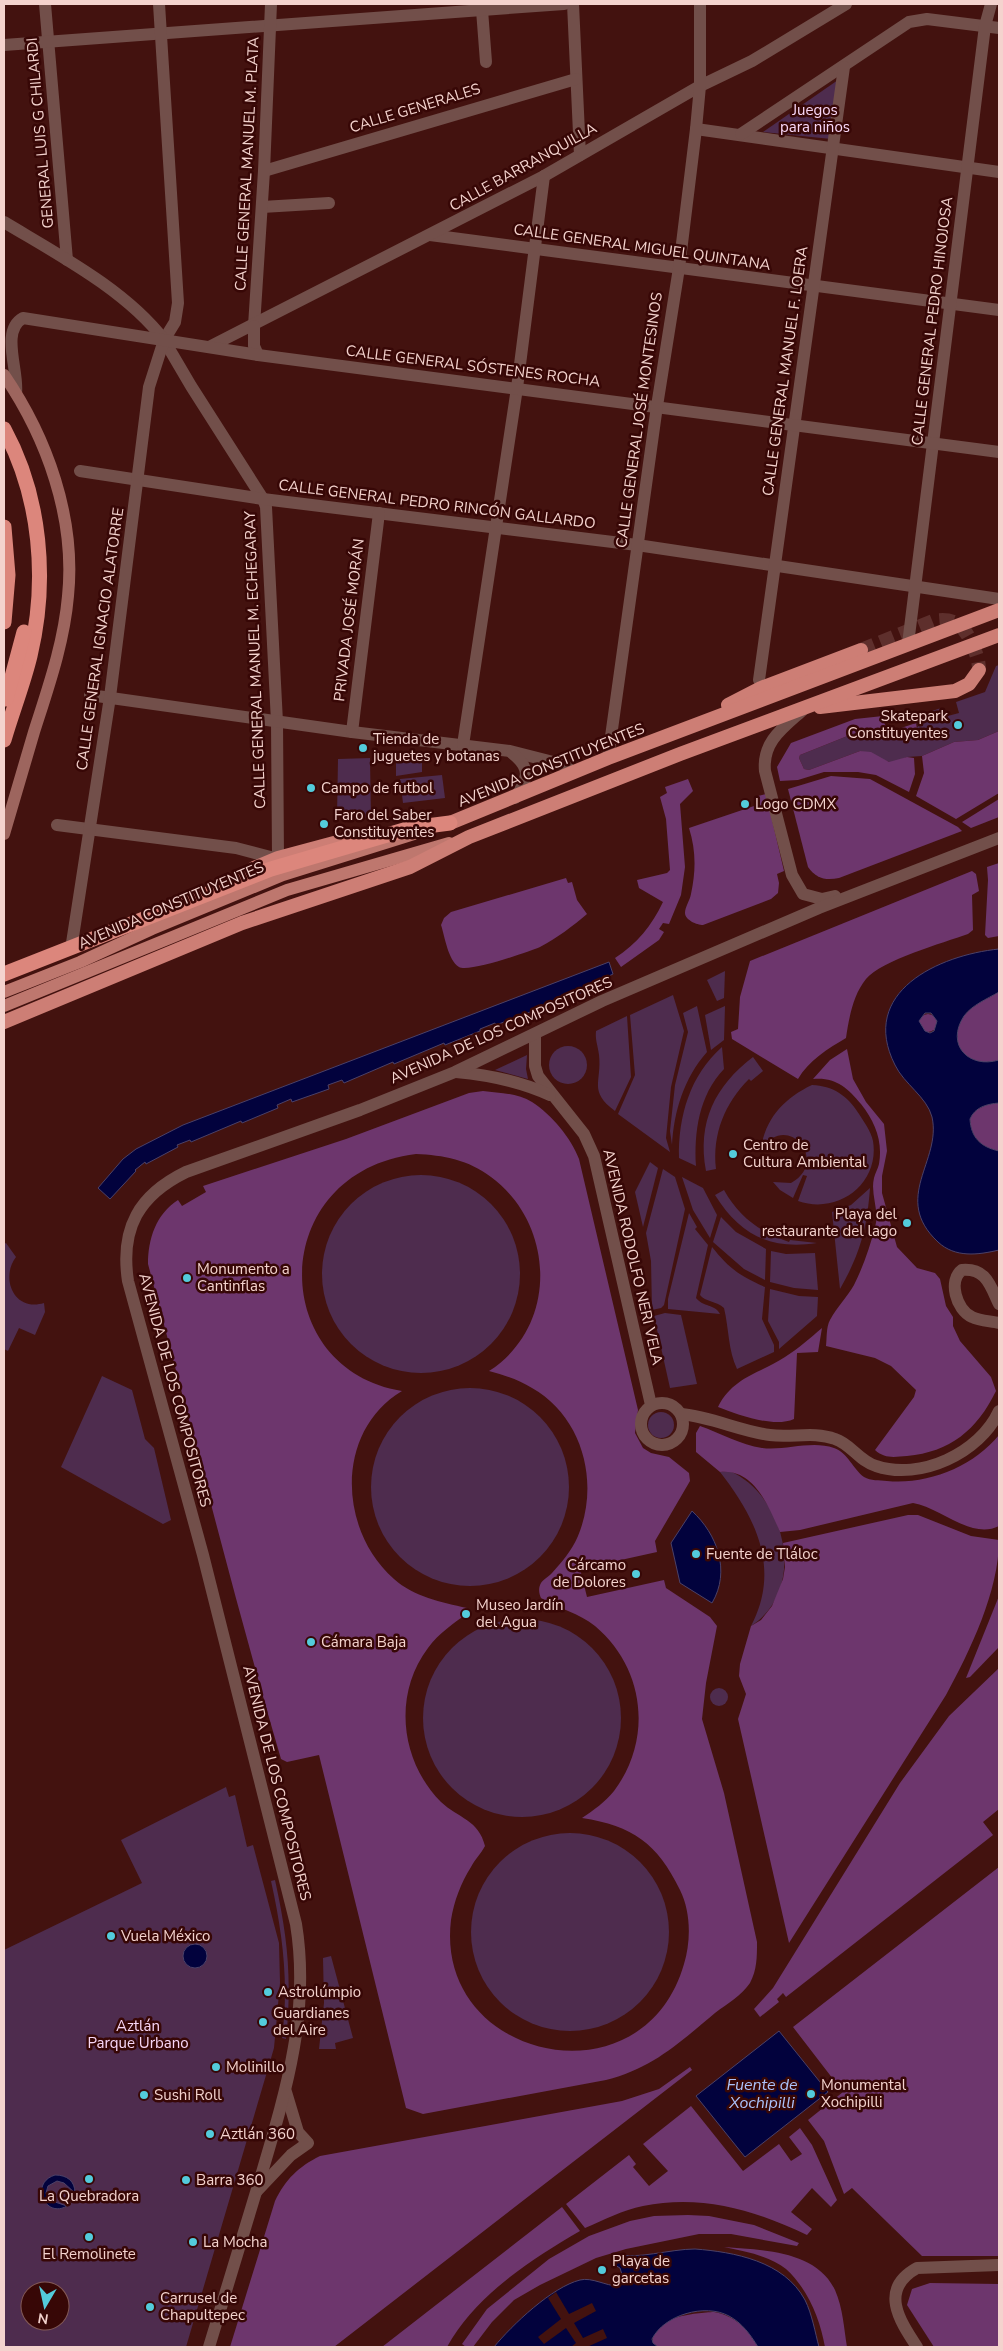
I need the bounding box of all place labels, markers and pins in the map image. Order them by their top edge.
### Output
place label: Skatepark Constituyentes [848,706,948,743]
marker: Skatepark Constituyentes [952,719,964,731]
place label: Tienda de juguetes y botanas [372,729,500,766]
marker: Tienda de juguetes y botanas [357,742,369,754]
place label: Campo de futbol [321,778,434,798]
marker: Campo de futbol [305,782,317,794]
place label: Logo CDMX [755,794,836,814]
marker: Logo CDMX [739,798,751,810]
place label: Faro del Saber Constituyentes [334,805,434,842]
marker: Faro del Saber Constituyentes [318,818,330,830]
place label: Centro de Cultura Ambiental [743,1135,867,1172]
marker: Centro de Cultura Ambiental [727,1148,739,1160]
place label: Playa del restaurante del lago [762,1204,898,1241]
marker: Playa del restaurante del lago [901,1217,913,1229]
place label: Monumento a Cantinflas [197,1259,290,1296]
marker: Monumento a Cantinflas [181,1272,193,1284]
place label: Fuente de Tláloc [706,1544,818,1564]
marker: Fuente de Tláloc [690,1548,702,1560]
place label: Cárcamo de Dolores [553,1555,626,1592]
marker: Cárcamo de Dolores [630,1568,642,1580]
place label: Museo Jardín del Agua [476,1595,563,1632]
marker: Museo Jardín del Agua [460,1608,472,1620]
place label: Cámara Baja [321,1632,406,1652]
marker: Cámara Baja [305,1636,317,1648]
place label: Vuela México [120,1926,210,1946]
marker: Vuela México [105,1930,117,1942]
place label: Astrolúmpio [278,1982,361,2002]
marker: Astrolúmpio [262,1986,274,1998]
place label: Guardianes del Aire [273,2003,349,2040]
marker: Guardianes del Aire [257,2016,269,2028]
place label: Molinillo [226,2057,284,2077]
marker: Molinillo [210,2061,222,2073]
place label: Monumental Xochipilli [821,2075,907,2112]
place label: Sushi Roll [154,2085,222,2105]
marker: Monumental Xochipilli [805,2088,817,2100]
marker: Sushi Roll [138,2089,150,2101]
place label: Aztlán 360 [220,2124,295,2144]
marker: Aztlán 360 [204,2128,216,2140]
place label: Barra 360 [196,2170,264,2190]
marker: La Quebradora [83,2173,95,2185]
marker: Barra 360 [180,2174,192,2186]
place label: La Quebradora [39,2186,139,2206]
marker: El Remolinete [83,2231,95,2243]
place label: La Mocha [203,2232,268,2252]
marker: La Mocha [187,2236,199,2248]
place label: El Remolinete [42,2244,136,2264]
place label: Playa de garcetas [612,2251,670,2288]
marker: Playa de garcetas [596,2264,608,2276]
place label: Carrusel de Chapultepec [160,2288,245,2325]
marker: Carrusel de Chapultepec [144,2301,156,2313]

